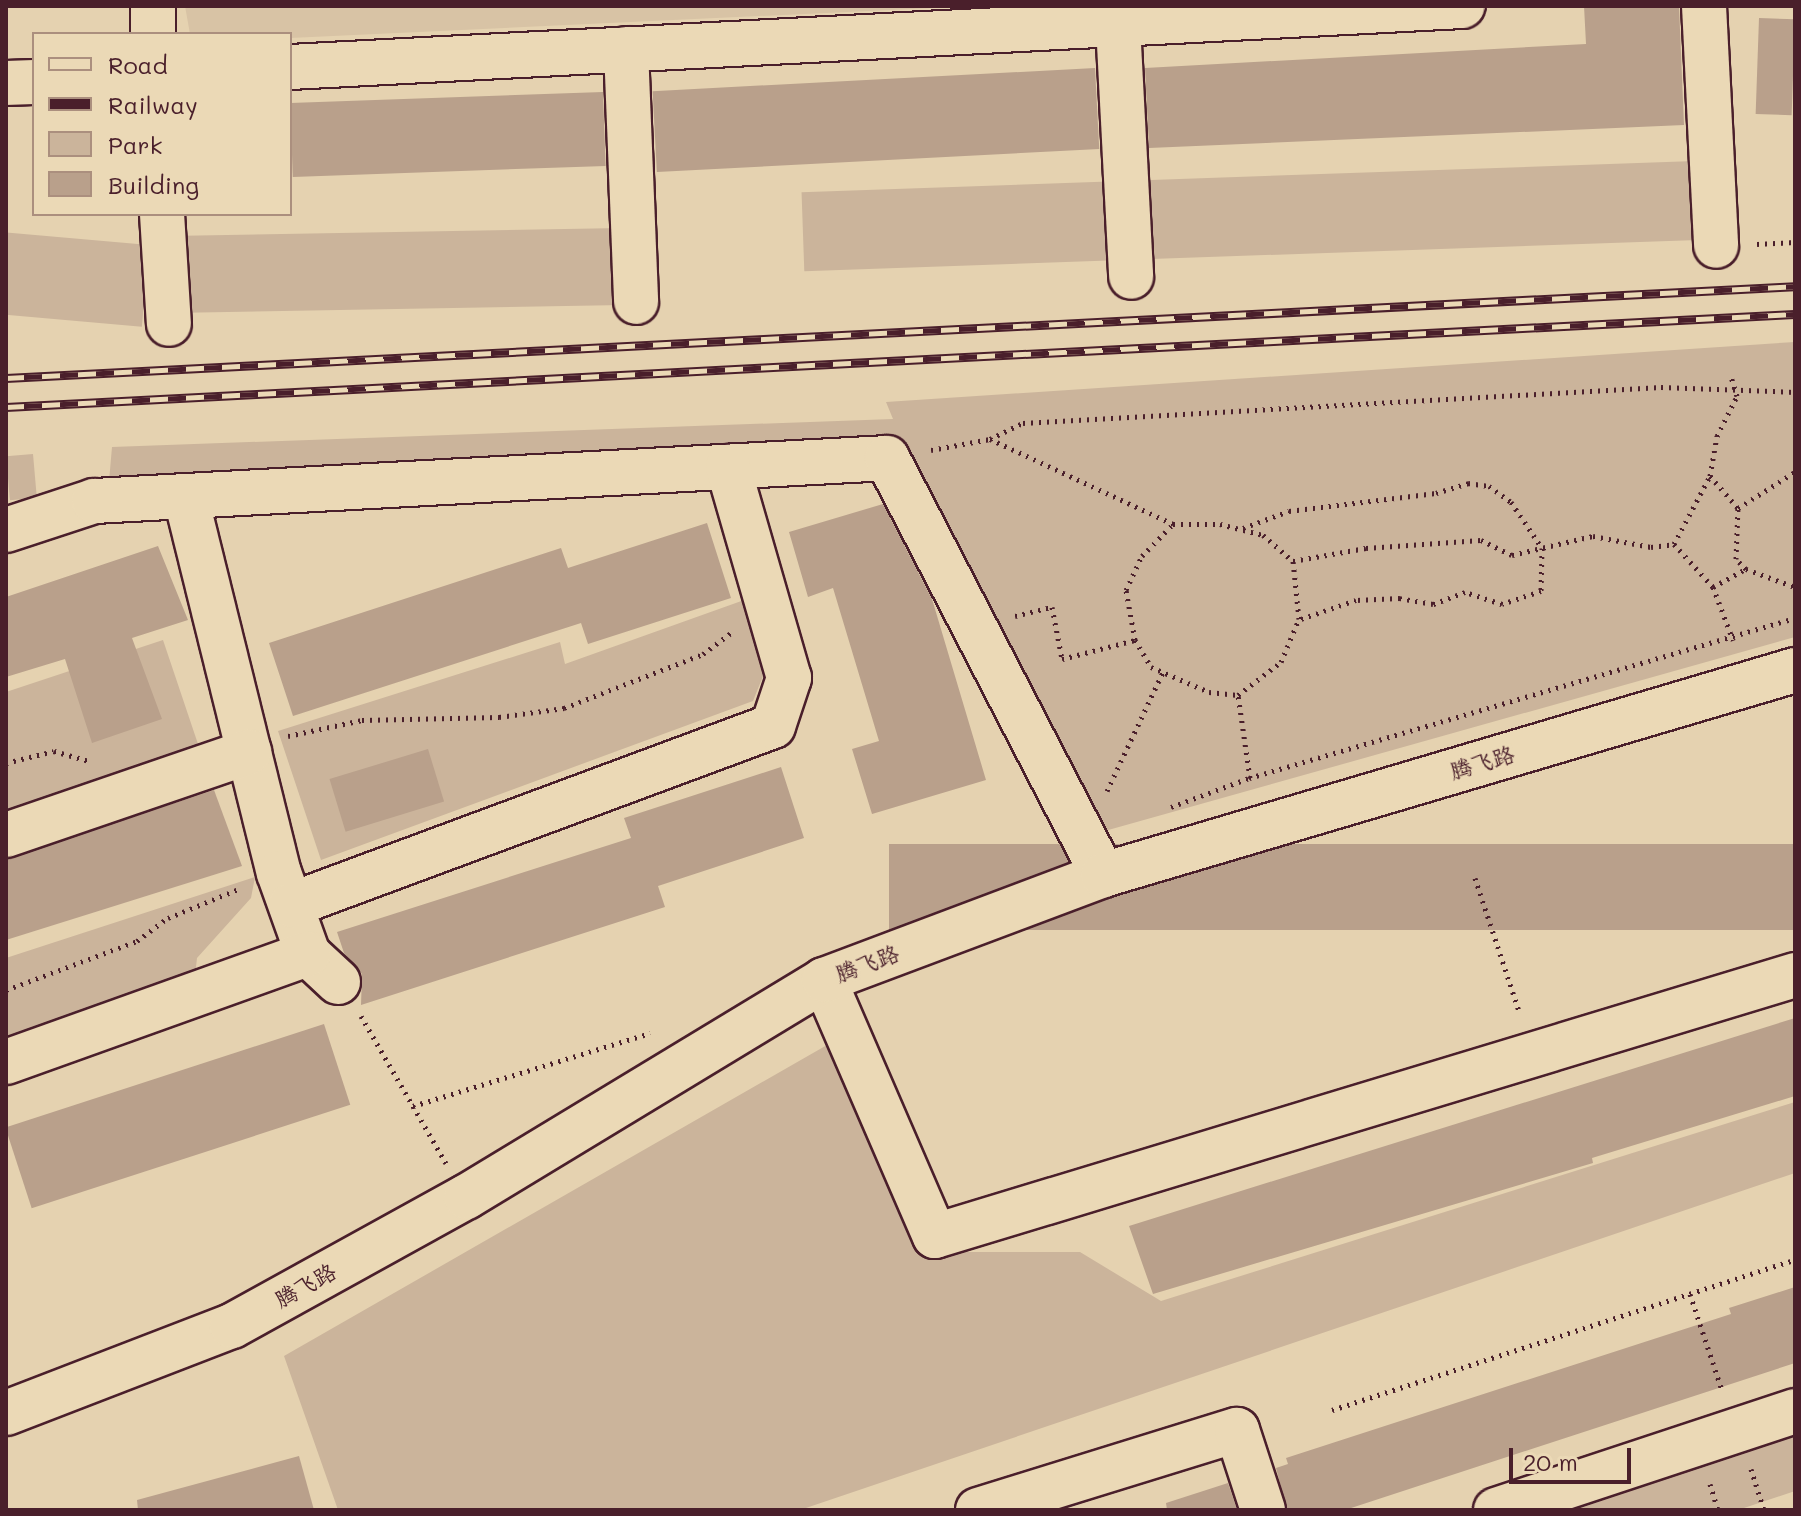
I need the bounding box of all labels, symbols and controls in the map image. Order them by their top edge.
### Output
legend [32,32,292,216]
text: Road [108,49,168,80]
text: Railway [108,89,198,120]
text: Park [108,129,162,160]
text: Building [108,169,199,200]
street label: 腾飞路 [1447,740,1517,784]
street label: 腾飞路 [831,939,903,987]
street label: 腾飞路 [270,1257,340,1313]
scale bar [1513,1432,1635,1482]
text: 20 m [1523,1446,1578,1477]

